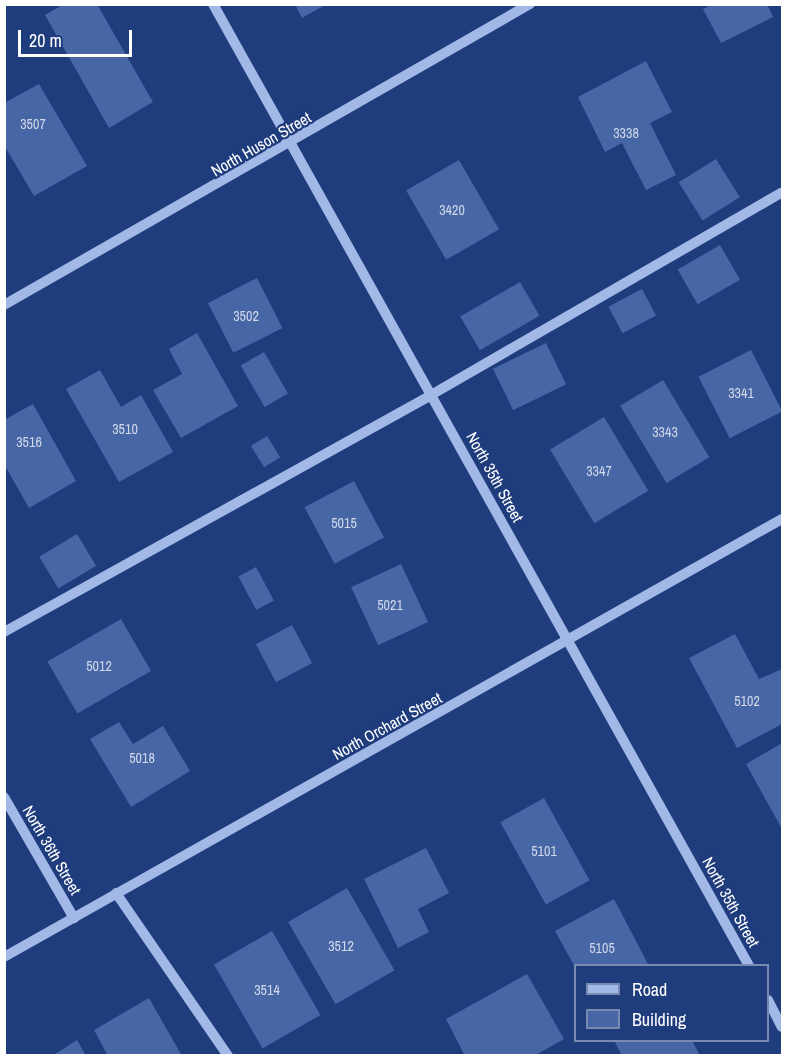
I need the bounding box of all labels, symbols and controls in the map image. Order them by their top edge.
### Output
scale bar [21,18,135,56]
text: 20 m [29,28,62,53]
street label: North Huson Street [208,108,314,180]
house number: 3507 [20,116,46,132]
house number: 3338 [613,125,639,141]
house number: 3420 [439,202,465,218]
house number: 3502 [233,308,259,324]
house number: 3341 [728,385,754,401]
house number: 3510 [112,421,138,437]
house number: 3343 [652,424,678,440]
street label: North 35th Street [462,429,528,525]
house number: 3516 [16,434,42,450]
house number: 3347 [586,463,612,479]
house number: 5015 [331,515,357,531]
house number: 5021 [377,597,403,613]
house number: 5012 [86,658,112,674]
street label: North Orchard Street [329,688,445,764]
house number: 5102 [734,693,760,709]
house number: 5018 [129,750,155,766]
street label: North 36th Street [19,802,85,898]
house number: 5101 [531,843,557,859]
street label: North 35th Street [698,854,764,950]
house number: 3512 [328,938,354,954]
house number: 5105 [589,940,615,956]
legend [574,964,769,1042]
text: Road [632,977,667,1002]
house number: 3514 [254,982,280,998]
text: Building [632,1007,686,1032]

